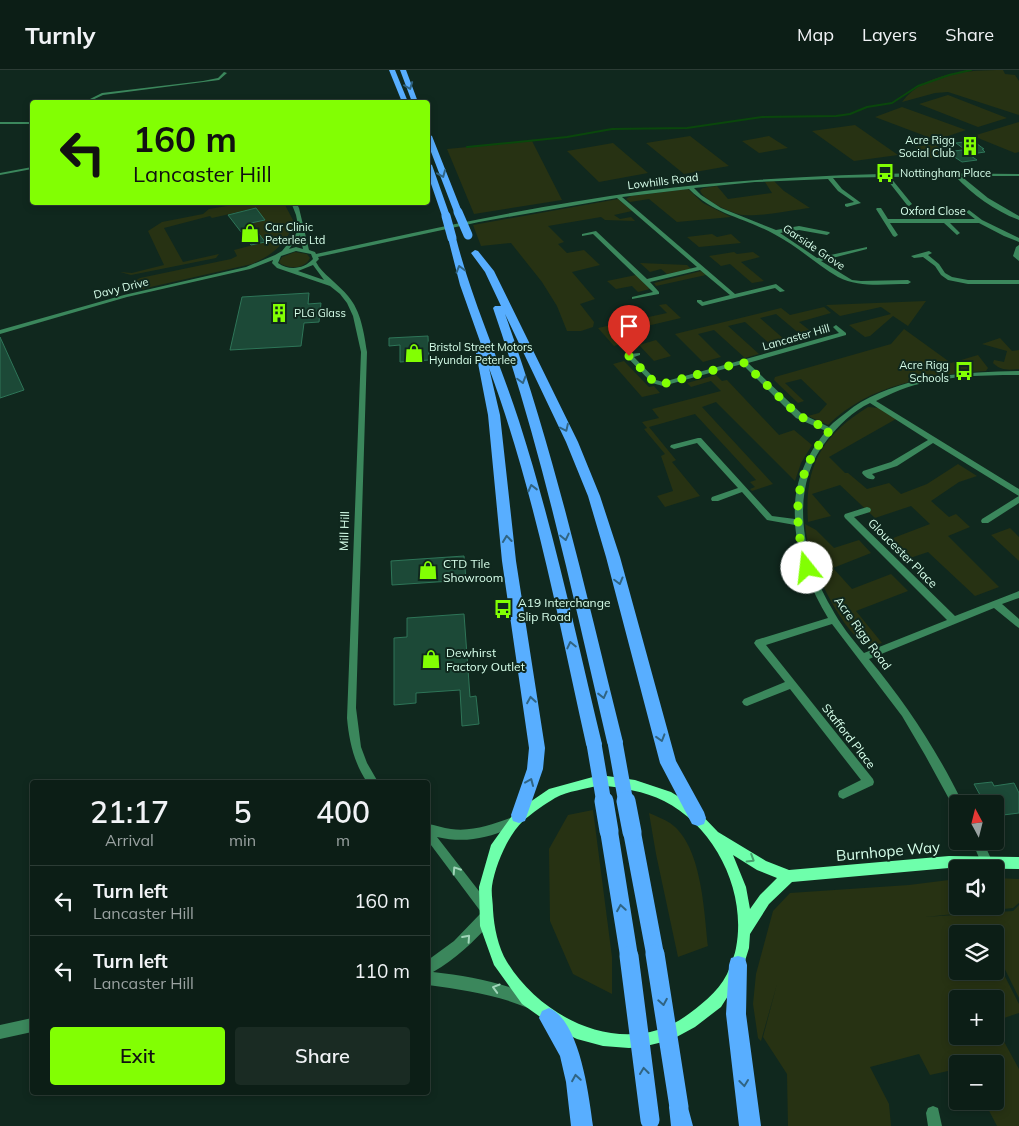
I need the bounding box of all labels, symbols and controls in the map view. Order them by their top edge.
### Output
text: Turnly [25,20,96,50]
text: Map [797,23,834,46]
text: Layers [862,23,917,46]
text: Share [945,23,994,46]
one-way arrow [403,81,413,90]
text: 160 m [133,117,237,161]
icon: left [50,120,115,185]
place label: Acre Rigg Social Club [899,133,955,160]
building icon: Acre Rigg Social Club [959,135,981,157]
text: Lancaster Hill [133,160,272,188]
bus stop icon: Nottingham Place [874,162,896,184]
place label: Nottingham Place [900,166,991,180]
one-way arrow [436,169,446,178]
street label: Lowhills Road [627,170,699,192]
street label: Oxford Close [900,204,966,218]
place label: Car Clinic Peterlee Ltd [265,220,325,247]
street label: Garside Grove [780,221,848,273]
shop icon: Car Clinic Peterlee Ltd [239,222,261,244]
one-way arrow [456,266,466,274]
street label: Davy Drive [92,274,150,302]
building icon: PLG Glass [268,302,290,324]
pin [608,305,650,356]
place label: PLG Glass [294,306,346,320]
icon: arrive [615,312,643,340]
street label: Lancaster Hill [761,321,831,353]
place label: Bristol Street Motors Hyundai Peterlee [429,340,532,367]
shop icon: Bristol Street Motors Hyundai Peterlee [403,342,425,364]
place label: Acre Rigg Schools [899,358,949,385]
bus stop icon: Acre Rigg Schools [953,360,975,382]
one-way arrow [517,376,527,384]
one-way arrow [559,423,570,432]
one-way arrow [527,483,538,492]
street label: Mill Hill [336,511,352,551]
street label: Gloucester Place [865,515,941,591]
one-way arrow [559,533,570,542]
one-way arrow [502,535,513,543]
position arrow [780,541,832,593]
place label: CTD Tile Showroom [443,556,503,585]
shop icon: CTD Tile Showroom [417,559,439,581]
one-way arrow [613,577,624,586]
street label: Acre Rigg Road [831,593,895,673]
place label: A19 Interchange Slip Road [518,595,610,624]
bus stop icon: A19 Interchange Slip Road [492,598,514,620]
one-way arrow [566,641,577,650]
place label: Dewhirst Factory Outlet [446,645,525,674]
shop icon: Dewhirst Factory Outlet [420,648,442,670]
one-way arrow [598,690,608,698]
one-way arrow [526,695,536,704]
street label: Stafford Place [819,701,879,771]
one-way arrow [655,734,666,743]
one-way arrow [523,778,534,787]
text: 21:17 [90,793,169,831]
text: 5 [234,793,252,831]
text: 400 [316,793,370,831]
north arrow [949,795,1004,850]
map controls [949,795,1004,1110]
text: Arrival [105,830,154,850]
text: min [229,830,256,850]
text: m [336,830,350,850]
street label: Burnhope Way [835,837,941,865]
one-way arrow [745,853,754,863]
button: sound [949,860,1004,915]
one-way arrow [453,867,463,876]
text: Turn left [93,879,168,903]
icon: left [50,887,78,915]
text: 160 m [354,889,410,913]
text: Lancaster Hill [93,903,194,923]
one-way arrow [617,903,627,912]
button: layers [949,925,1004,980]
one-way arrow [461,935,470,944]
text: Turn left [93,949,168,973]
icon: left [50,957,78,985]
text: 110 m [354,959,410,983]
text: Lancaster Hill [93,973,194,993]
one-way arrow [492,984,501,994]
button: + [949,990,1004,1045]
one-way arrow [657,999,668,1007]
button: Exit [50,1027,225,1085]
button: Share [235,1027,410,1085]
button: − [949,1055,1004,1110]
one-way arrow [639,1067,650,1075]
one-way arrow [572,1073,582,1082]
one-way arrow [738,1079,749,1087]

